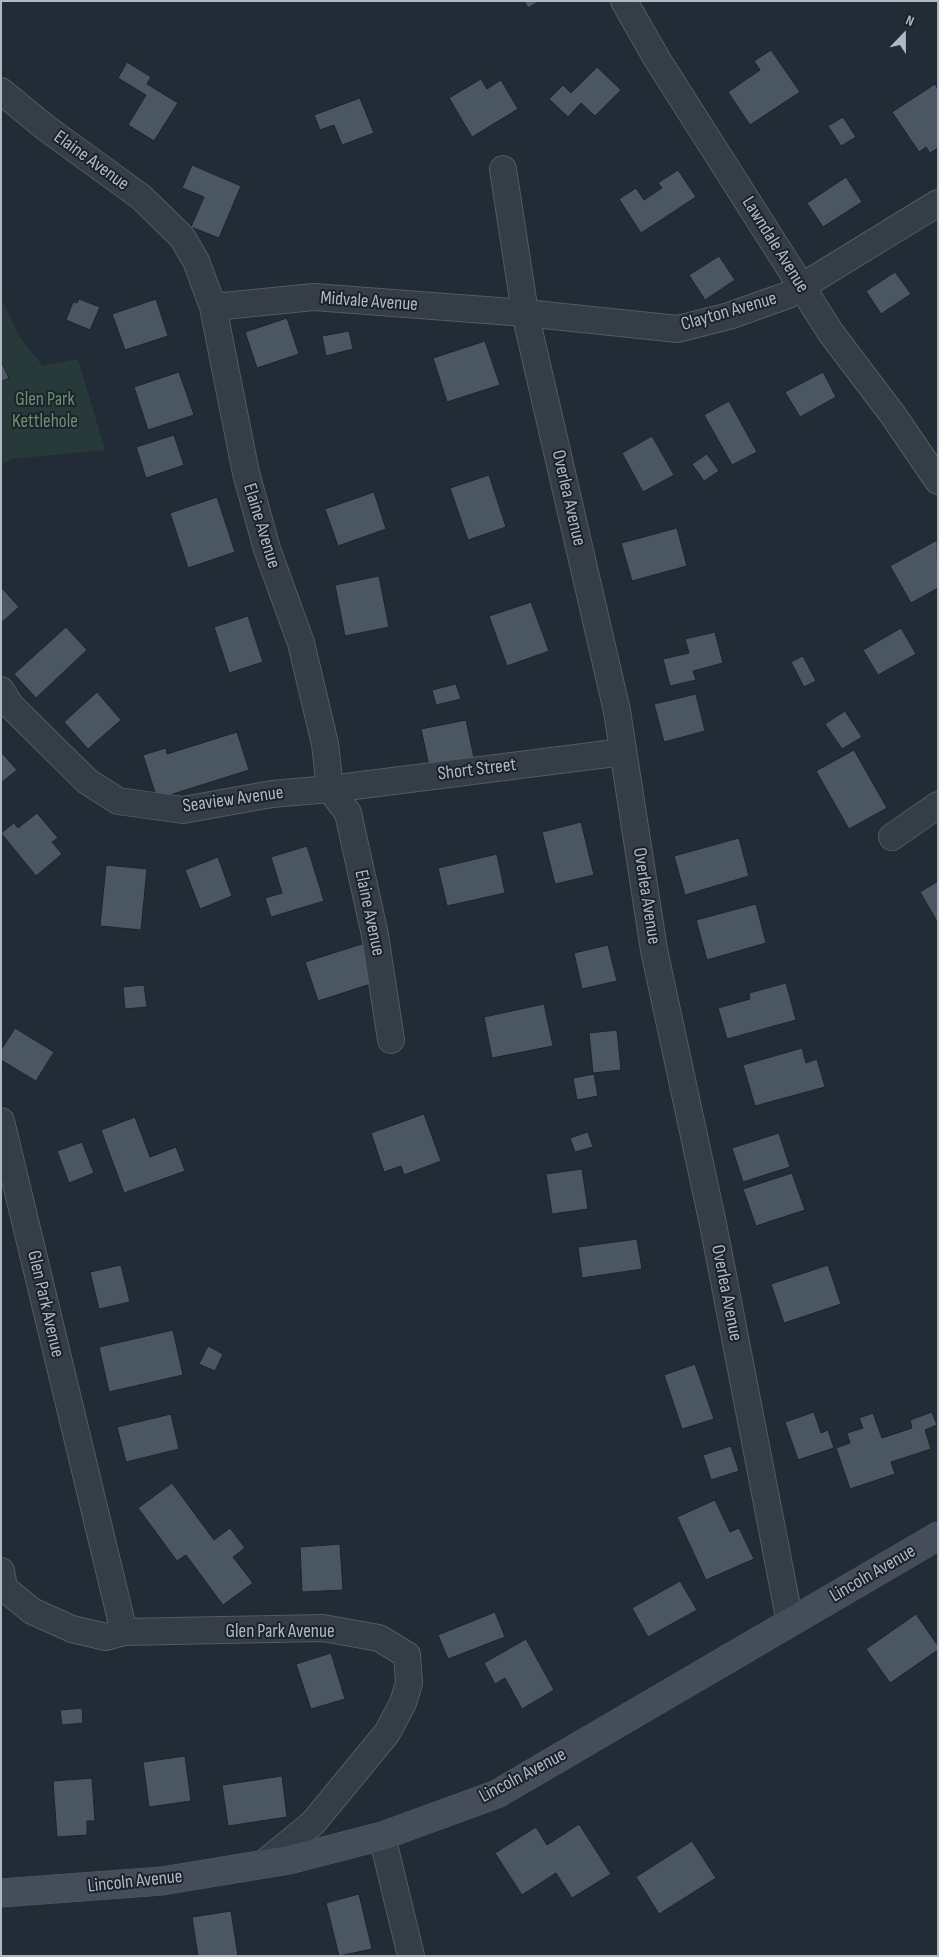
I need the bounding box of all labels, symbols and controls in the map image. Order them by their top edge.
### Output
north arrow [879,10,929,60]
text: N [903,11,916,30]
street label: Elaine Avenue [49,126,133,196]
street label: Lawndale Avenue [736,193,814,297]
street label: Midvale Avenue [319,287,419,317]
street label: Clayton Avenue [678,287,780,337]
park label: Glen Park Kettlehole [12,389,78,433]
street label: Overlea Avenue [546,448,590,548]
street label: Elaine Avenue [237,481,285,571]
street label: Short Street [437,754,517,786]
street label: Seaview Avenue [181,782,285,818]
street label: Overlea Avenue [627,846,665,946]
street label: Elaine Avenue [349,868,389,958]
street label: Overlea Avenue [705,1243,747,1343]
street label: Glen Park Avenue [22,1248,68,1360]
street label: Lincoln Avenue [826,1540,920,1608]
street label: Glen Park Avenue [225,1621,335,1643]
street label: Lincoln Avenue [476,1744,570,1808]
street label: Lincoln Avenue [86,1866,184,1898]

